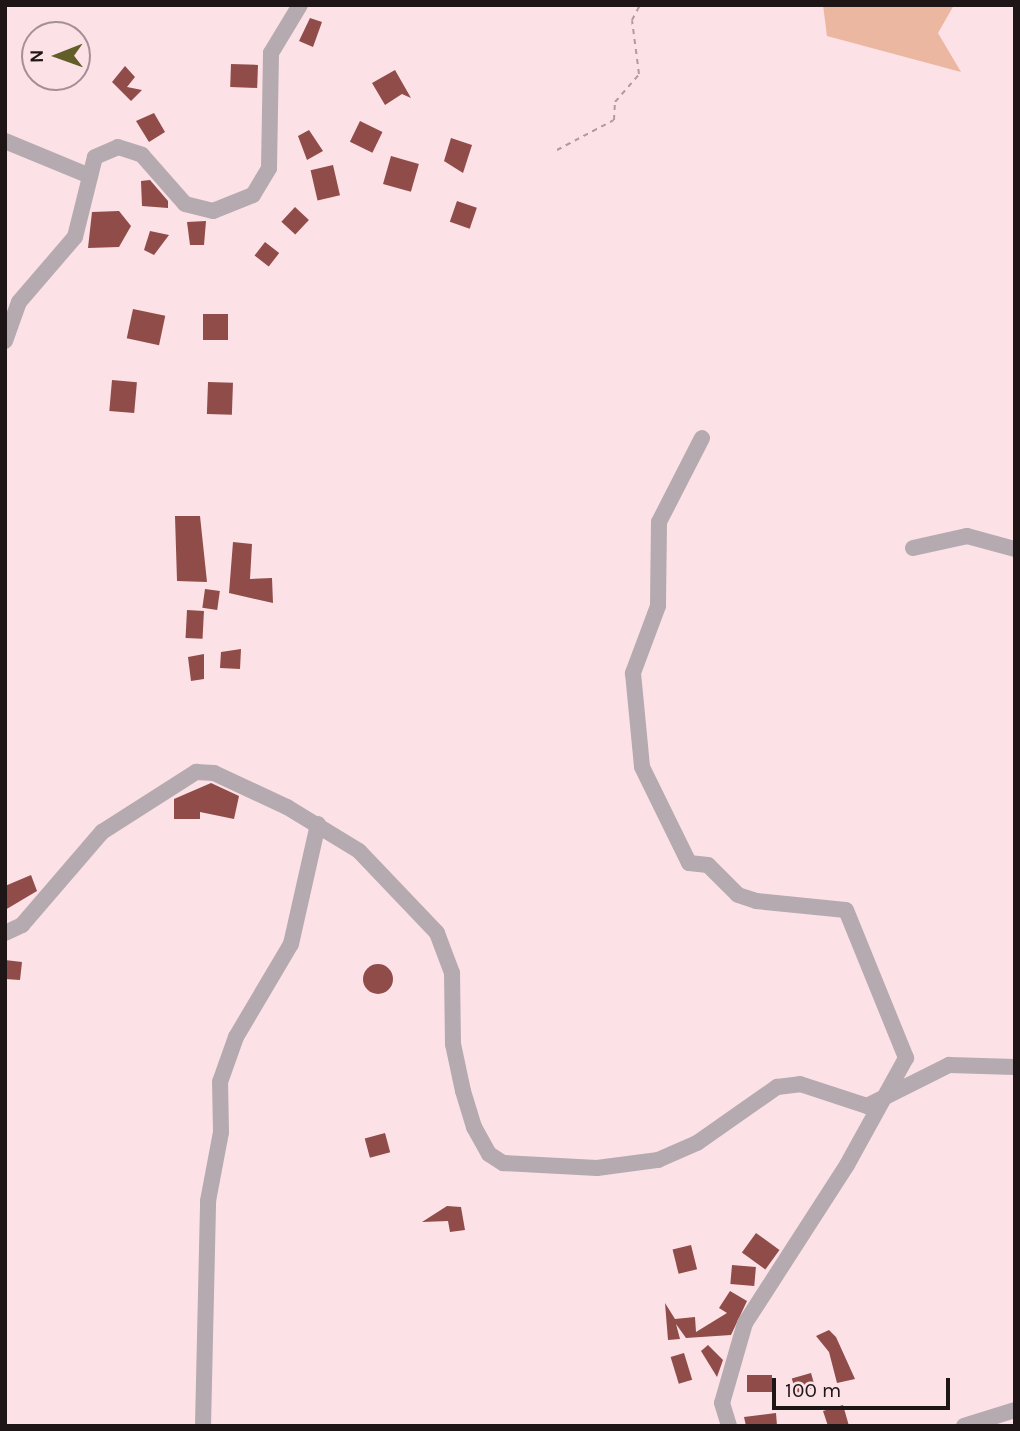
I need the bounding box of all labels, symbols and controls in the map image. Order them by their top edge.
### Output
north arrow [21,21,91,91]
text: N [26,49,48,63]
scale bar [775,1364,954,1408]
text: 100 m [785,1378,842,1402]

